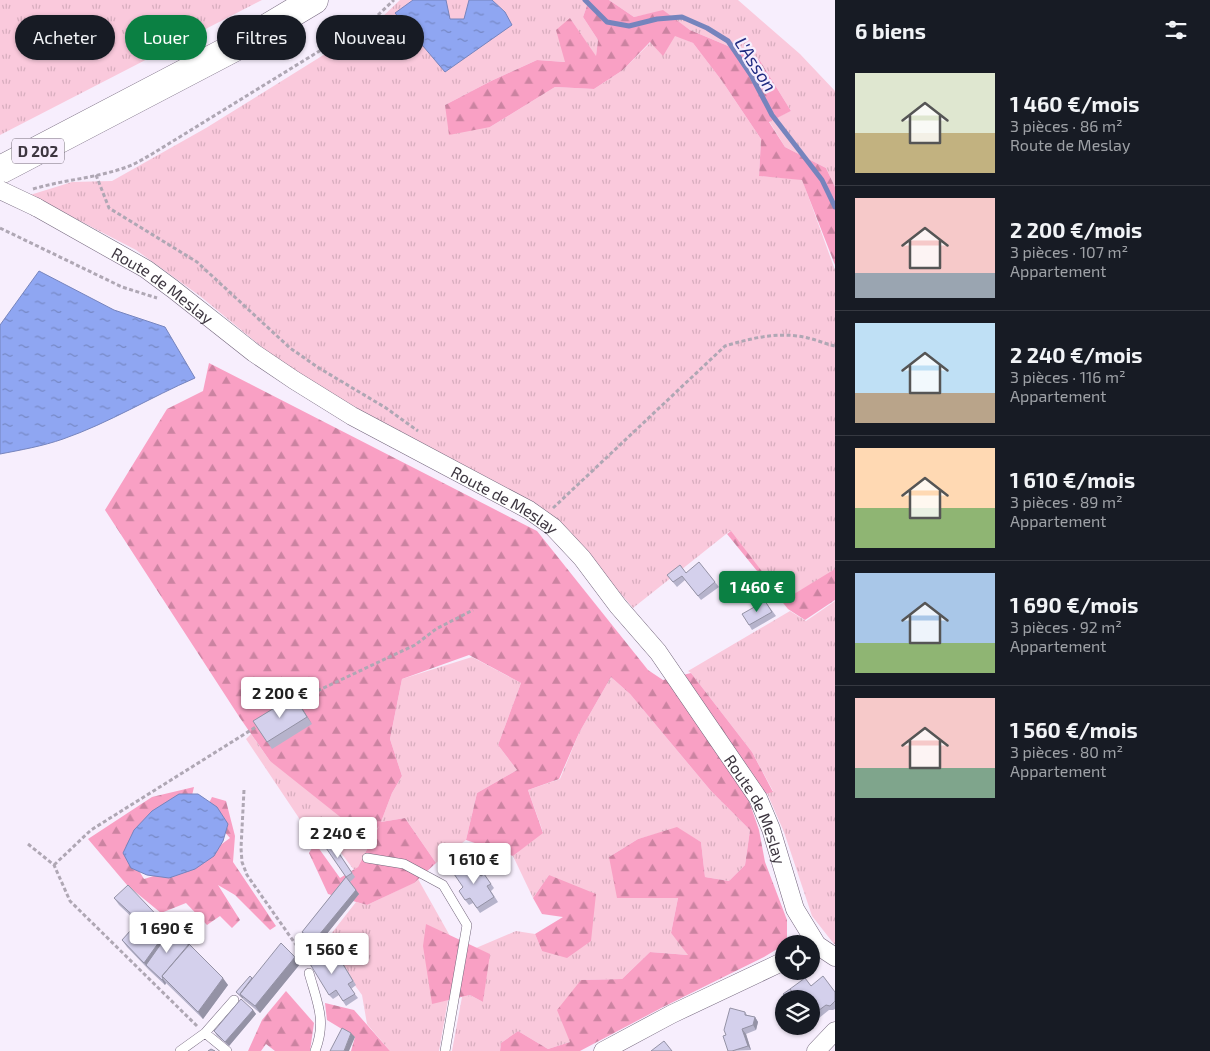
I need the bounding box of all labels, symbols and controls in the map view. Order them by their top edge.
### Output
chip: Acheter [15,15,115,60]
chip: Louer [125,15,207,60]
chip: Filtres [217,15,306,60]
chip: Nouveau [316,15,424,60]
icon: filters [1162,16,1190,44]
text: 6 biens [855,18,926,43]
water label: L'Asson [730,33,782,95]
text: 1 460 €/mois [1010,91,1139,116]
icon: home [895,93,955,153]
text: 3 pièces · 86 m² [1010,116,1123,135]
text: Route de Meslay [1010,135,1130,154]
road number: D 202 [12,138,64,164]
text: 2 200 €/mois [1010,217,1142,242]
icon: home [895,218,955,278]
street label: Route de Meslay [109,242,218,327]
text: 3 pièces · 107 m² [1010,242,1128,261]
text: Appartement [1010,261,1106,280]
text: 2 240 €/mois [1010,342,1142,367]
icon: home [895,343,955,403]
text: 3 pièces · 116 m² [1010,367,1126,386]
text: Appartement [1010,386,1106,405]
street label: Route de Meslay [448,461,564,537]
text: 1 610 €/mois [1010,467,1135,492]
icon: home [895,468,955,528]
text: 3 pièces · 89 m² [1010,492,1123,511]
text: Appartement [1010,511,1106,530]
pin: 1 460 € [711,570,803,613]
text: 1 460 € [730,577,784,596]
text: 1 690 €/mois [1010,592,1138,617]
icon: home [895,593,955,653]
text: 3 pièces · 92 m² [1010,617,1122,636]
text: Appartement [1010,636,1106,655]
pin: 2 200 € [234,676,326,719]
text: 2 200 € [252,683,308,702]
text: 1 560 €/mois [1010,717,1138,742]
icon: home [895,718,955,778]
text: 3 pièces · 80 m² [1010,742,1123,761]
street label: Route de Meslay [721,751,791,867]
text: Appartement [1010,761,1106,780]
pin: 2 240 € [292,816,384,859]
text: 2 240 € [310,823,366,842]
pin: 1 610 € [428,842,520,885]
text: 1 610 € [449,849,499,868]
pin: 1 690 € [121,912,213,954]
text: 1 690 € [140,918,194,937]
pin: 1 560 € [286,932,378,975]
map controls [775,935,820,1035]
button: locate [775,935,820,980]
text: 1 560 € [306,939,358,958]
button: layers [775,990,820,1035]

